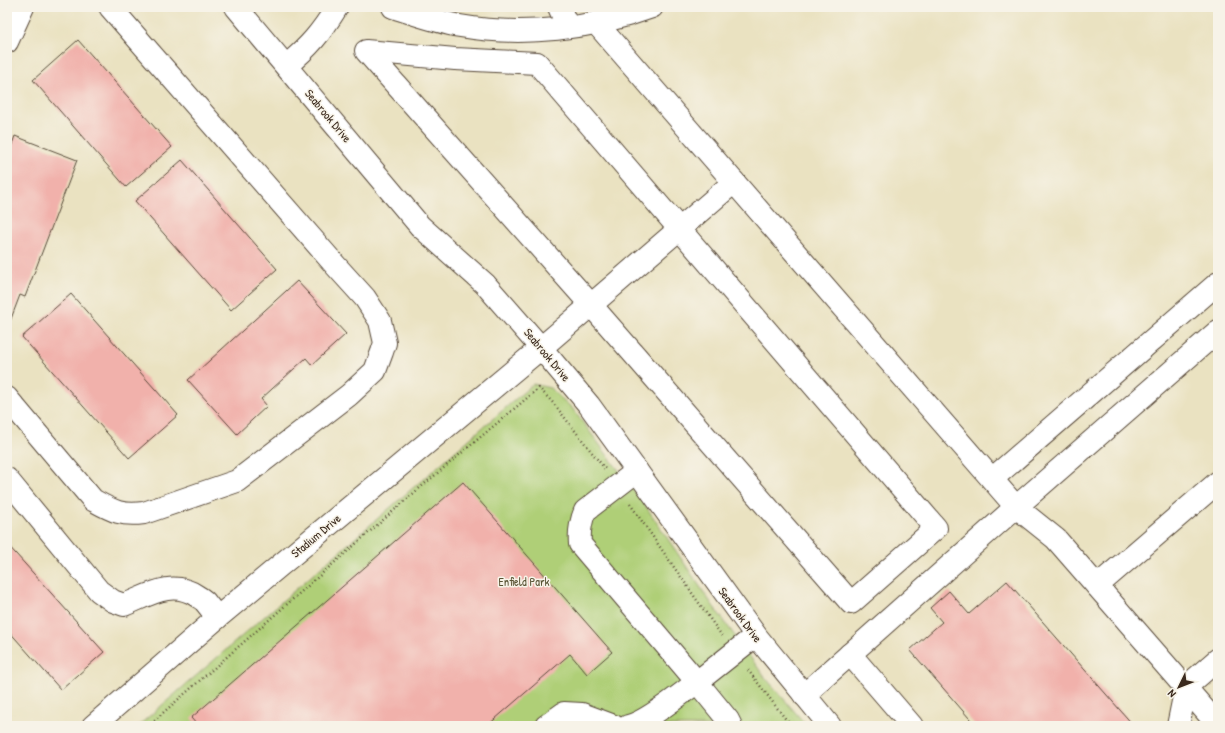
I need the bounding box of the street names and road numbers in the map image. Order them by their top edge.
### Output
street label: Seabrook Drive [301,85,356,146]
street label: Seabrook Drive [520,324,575,385]
street label: Stadium Drive [287,510,344,561]
street label: Seabrook Drive [715,584,766,646]

